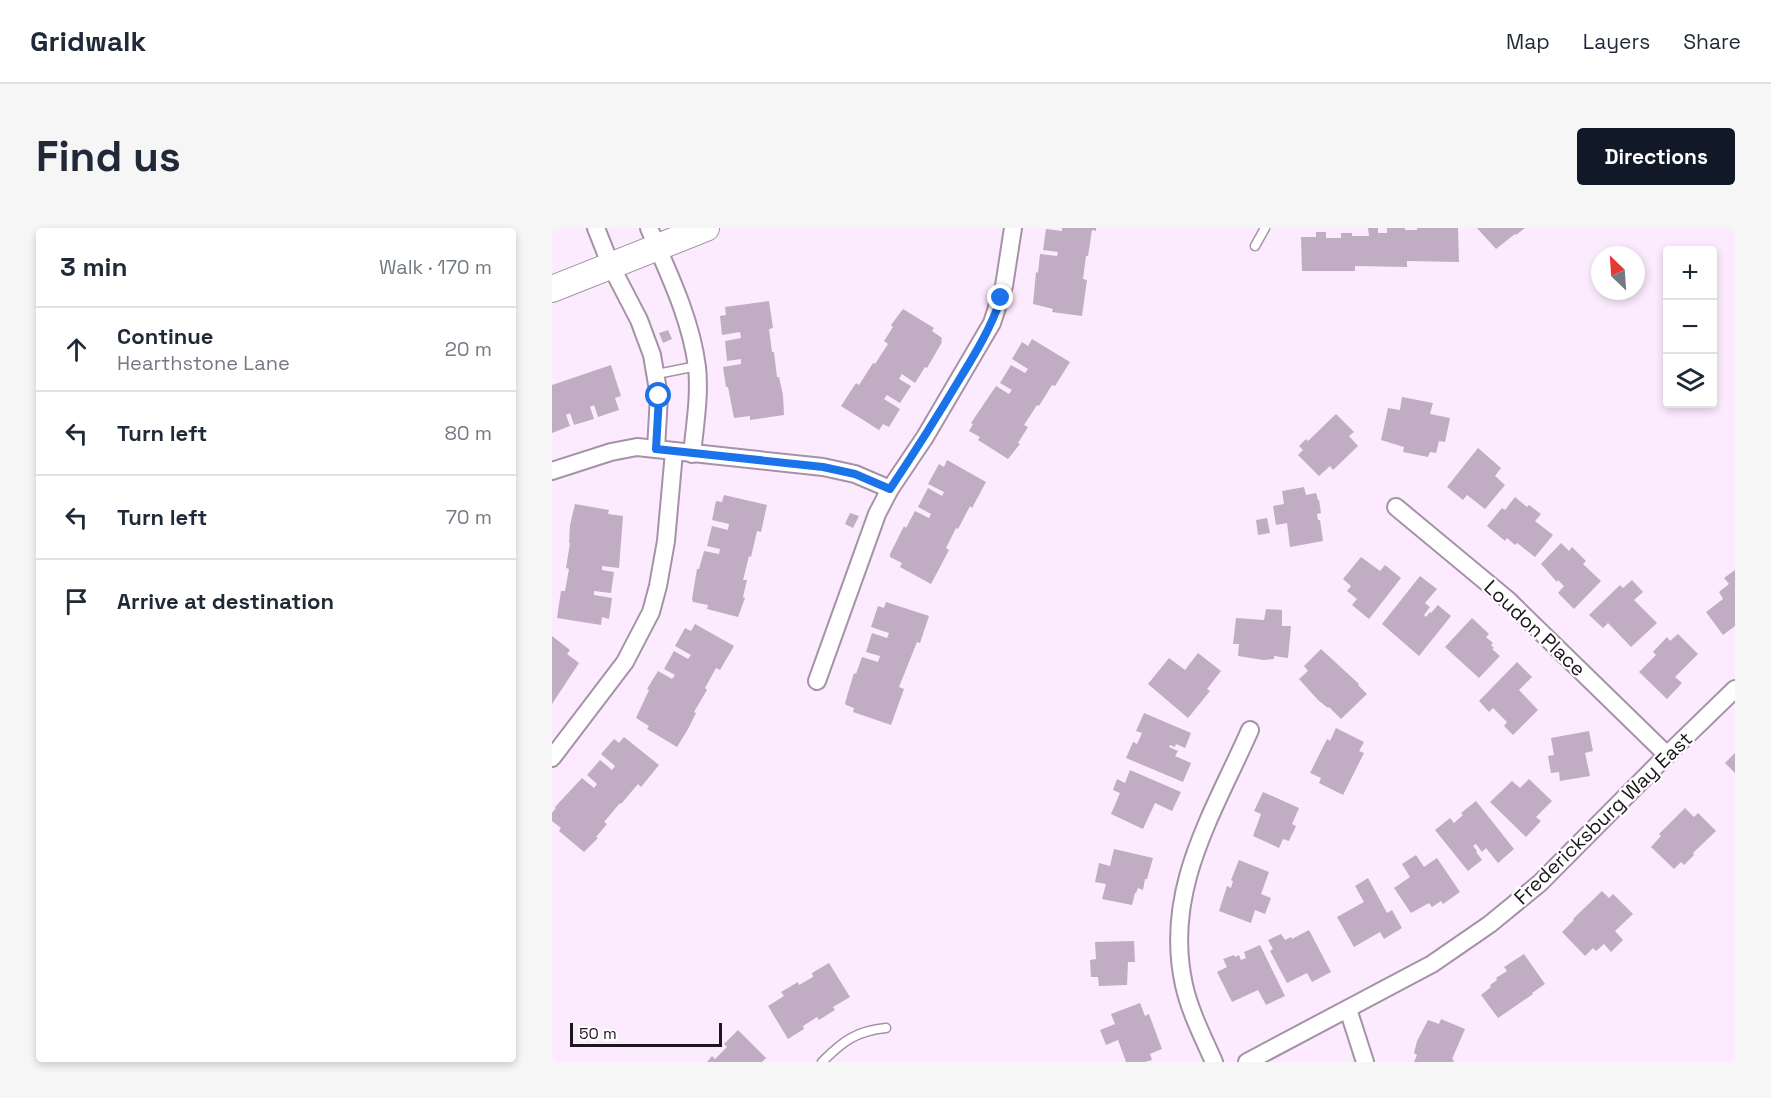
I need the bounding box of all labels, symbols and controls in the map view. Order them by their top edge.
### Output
text: Gridwalk [30,23,146,59]
text: Map [1506,28,1550,55]
text: Layers [1583,28,1650,55]
text: Share [1683,28,1741,55]
button: Directions [1577,128,1735,185]
text: Find us [36,130,181,183]
north arrow [1591,246,1645,300]
map controls [1663,246,1717,408]
button: + [1663,246,1717,300]
text: 3 min [60,250,128,284]
text: Walk · 170 m [379,254,492,280]
route end [987,284,1013,310]
button: − [1663,300,1717,354]
text: Continue [117,322,213,350]
icon: ahead [60,333,93,366]
text: 20 m [445,336,492,362]
text: Hearthstone Lane [117,350,290,376]
button: layers [1663,354,1717,408]
route start [645,382,671,408]
icon: left [60,417,93,450]
text: Turn left [117,419,207,447]
text: 80 m [444,420,492,446]
icon: left [60,501,93,534]
text: Turn left [117,503,207,531]
text: 70 m [446,504,492,530]
street label: Loudon Place [1479,574,1591,682]
icon: arrive [60,585,93,618]
text: Arrive at destination [117,587,334,615]
street label: Fredericksburg Way East [1508,726,1698,910]
scale bar [570,1020,722,1048]
text: 50 m [579,1023,617,1044]

